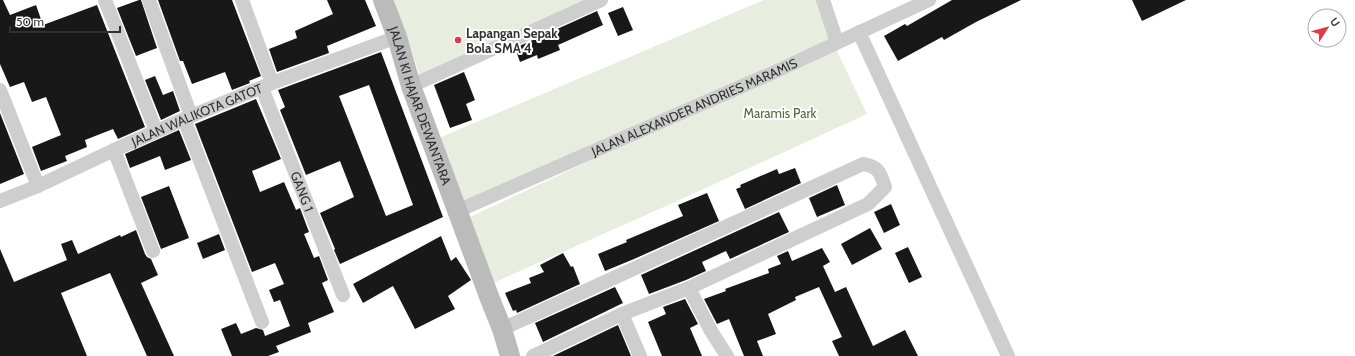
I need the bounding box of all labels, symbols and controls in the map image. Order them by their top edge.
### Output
scale bar [10,8,120,34]
north arrow [1307,8,1347,48]
text: 50 m [16,14,44,29]
text: U [1327,15,1343,30]
street label: JALAN KI HAJAR DEWANTARA [385,23,455,187]
place label: Lapangan Sepak Bola SMA 4 [466,25,558,56]
marker: Lapangan Sepak Bola SMA 4 [453,35,463,45]
street label: JALAN ALEXANDER ANDRIES MARAMIS [588,54,800,160]
street label: JALAN WALIKOTA GATOT [128,80,265,150]
park label: Maramis Park [744,105,817,121]
street label: GANG 1 [287,169,318,214]

